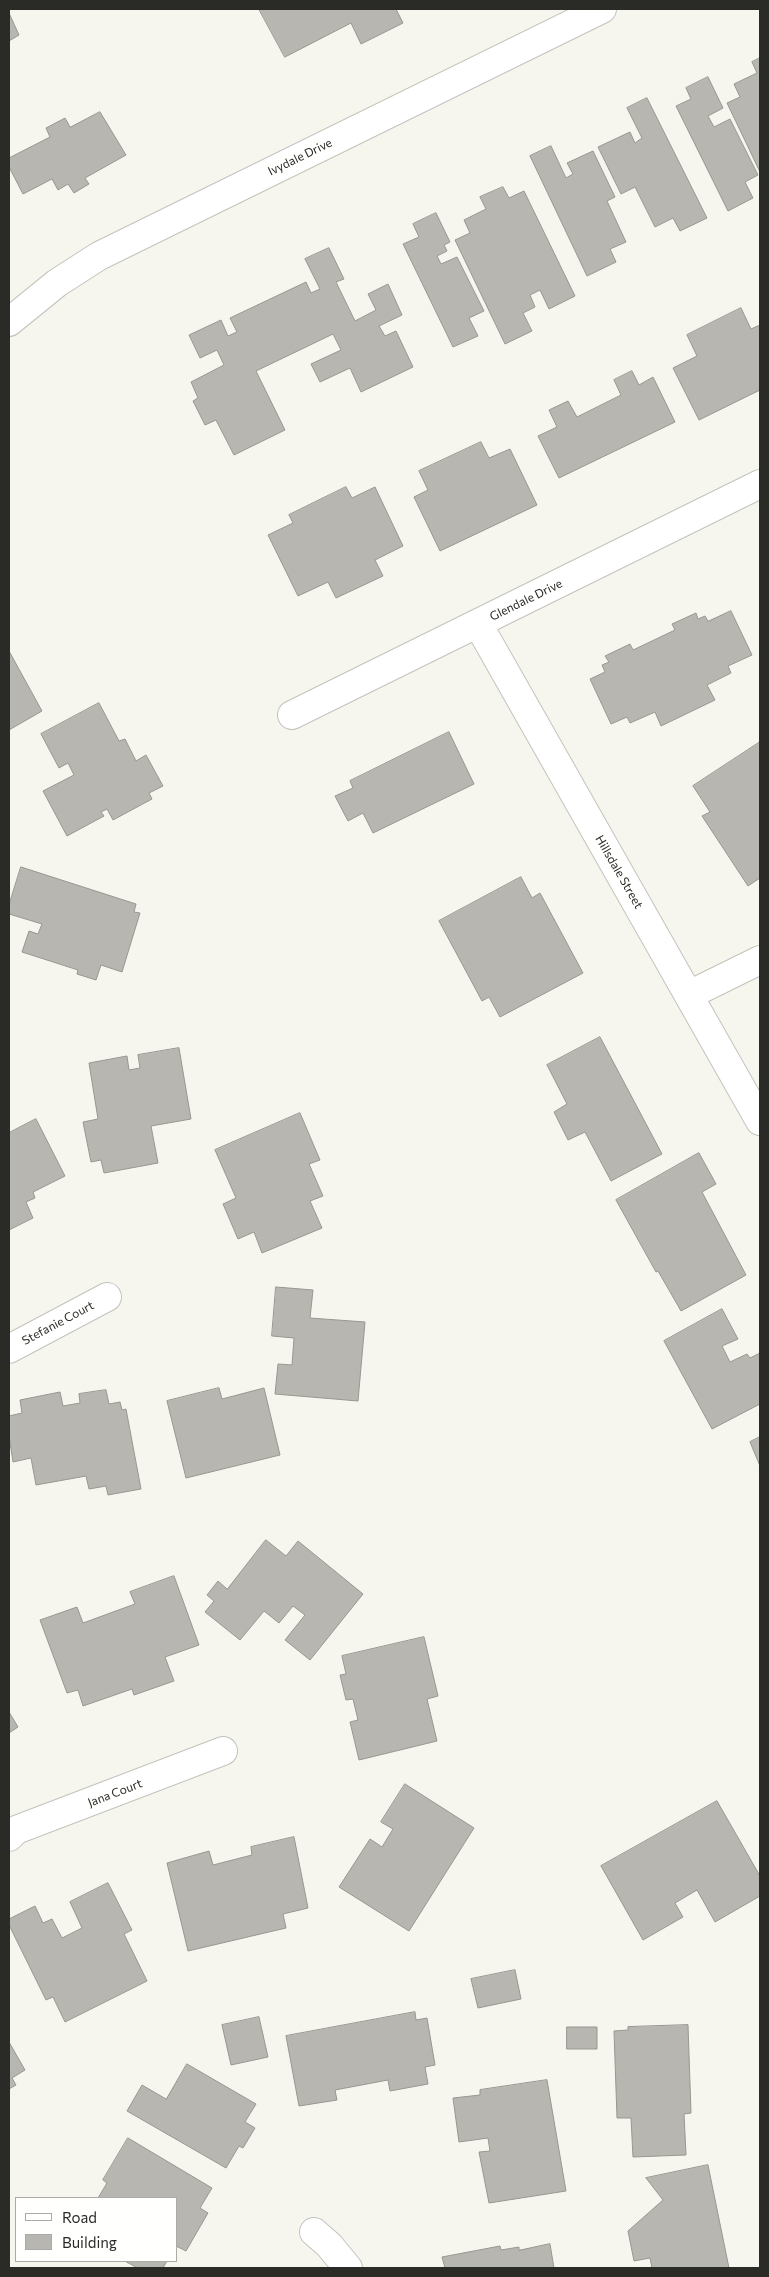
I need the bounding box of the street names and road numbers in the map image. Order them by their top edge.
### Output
street label: Ivydale Drive [266,135,334,179]
street label: Glendale Drive [487,576,565,624]
street label: Hillsdale Street [592,833,646,911]
street label: Stefanie Court [20,1298,96,1348]
street label: Jana Court [86,1776,144,1810]

